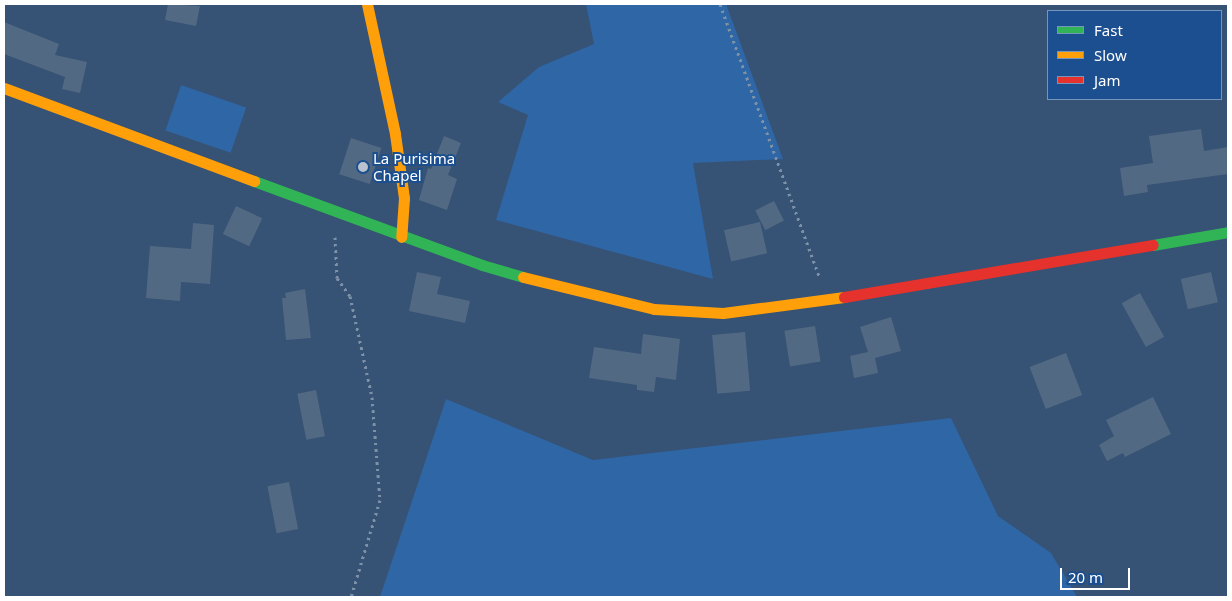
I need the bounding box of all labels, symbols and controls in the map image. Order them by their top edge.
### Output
legend [1047,10,1222,100]
text: Fast [1094,20,1123,40]
text: Slow [1094,45,1127,65]
text: Jam [1094,70,1121,90]
place label: La Purisima Chapel [373,149,455,184]
marker: La Purisima Chapel [357,161,369,173]
scale bar [1062,558,1132,590]
text: 20 m [1068,567,1103,587]

